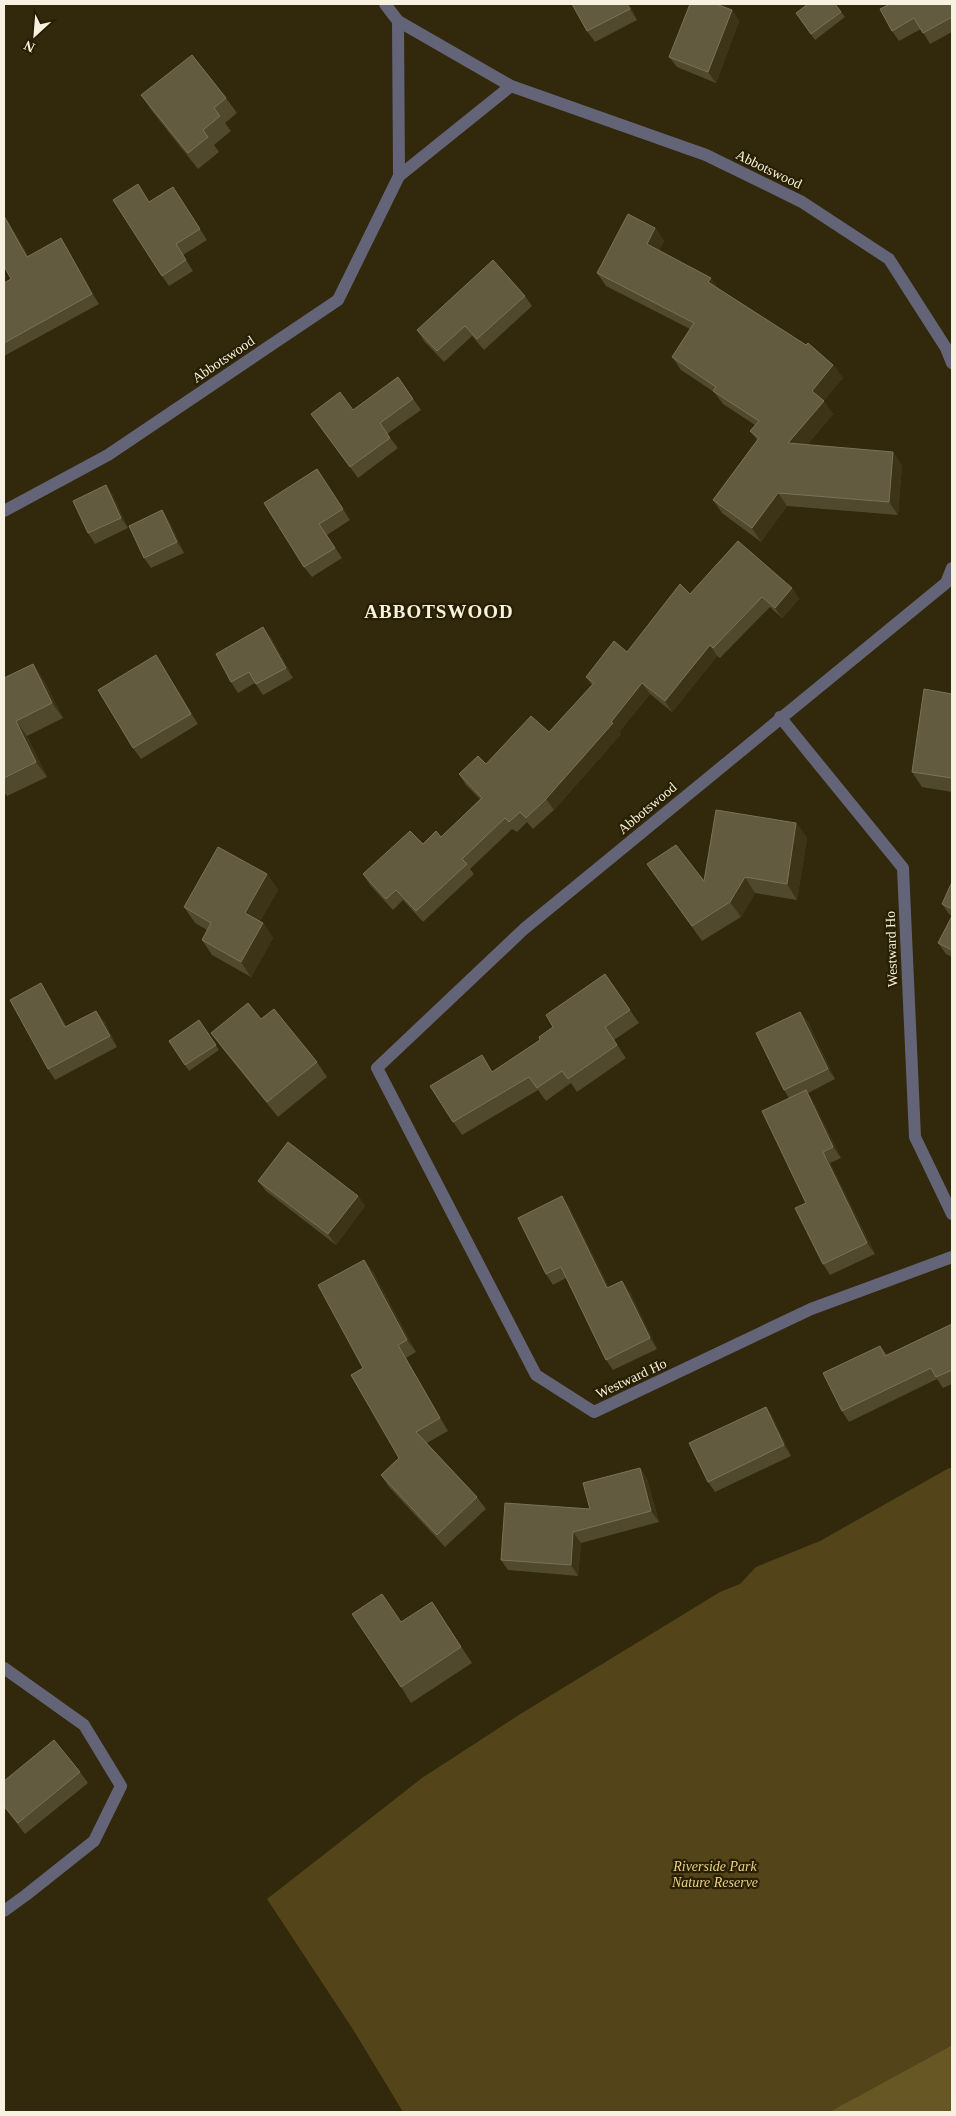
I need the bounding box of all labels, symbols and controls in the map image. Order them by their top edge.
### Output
north arrow [10,10,60,60]
text: N [22,37,37,55]
street label: Abbotswood [733,147,804,192]
street label: Abbotswood [189,333,257,386]
district label: ABBOTSWOOD [364,601,514,622]
street label: Abbotswood [615,780,680,837]
street label: Westward Ho [883,911,900,987]
street label: Westward Ho [593,1356,669,1401]
park label: Riverside Park Nature Reserve [671,1859,758,1890]

